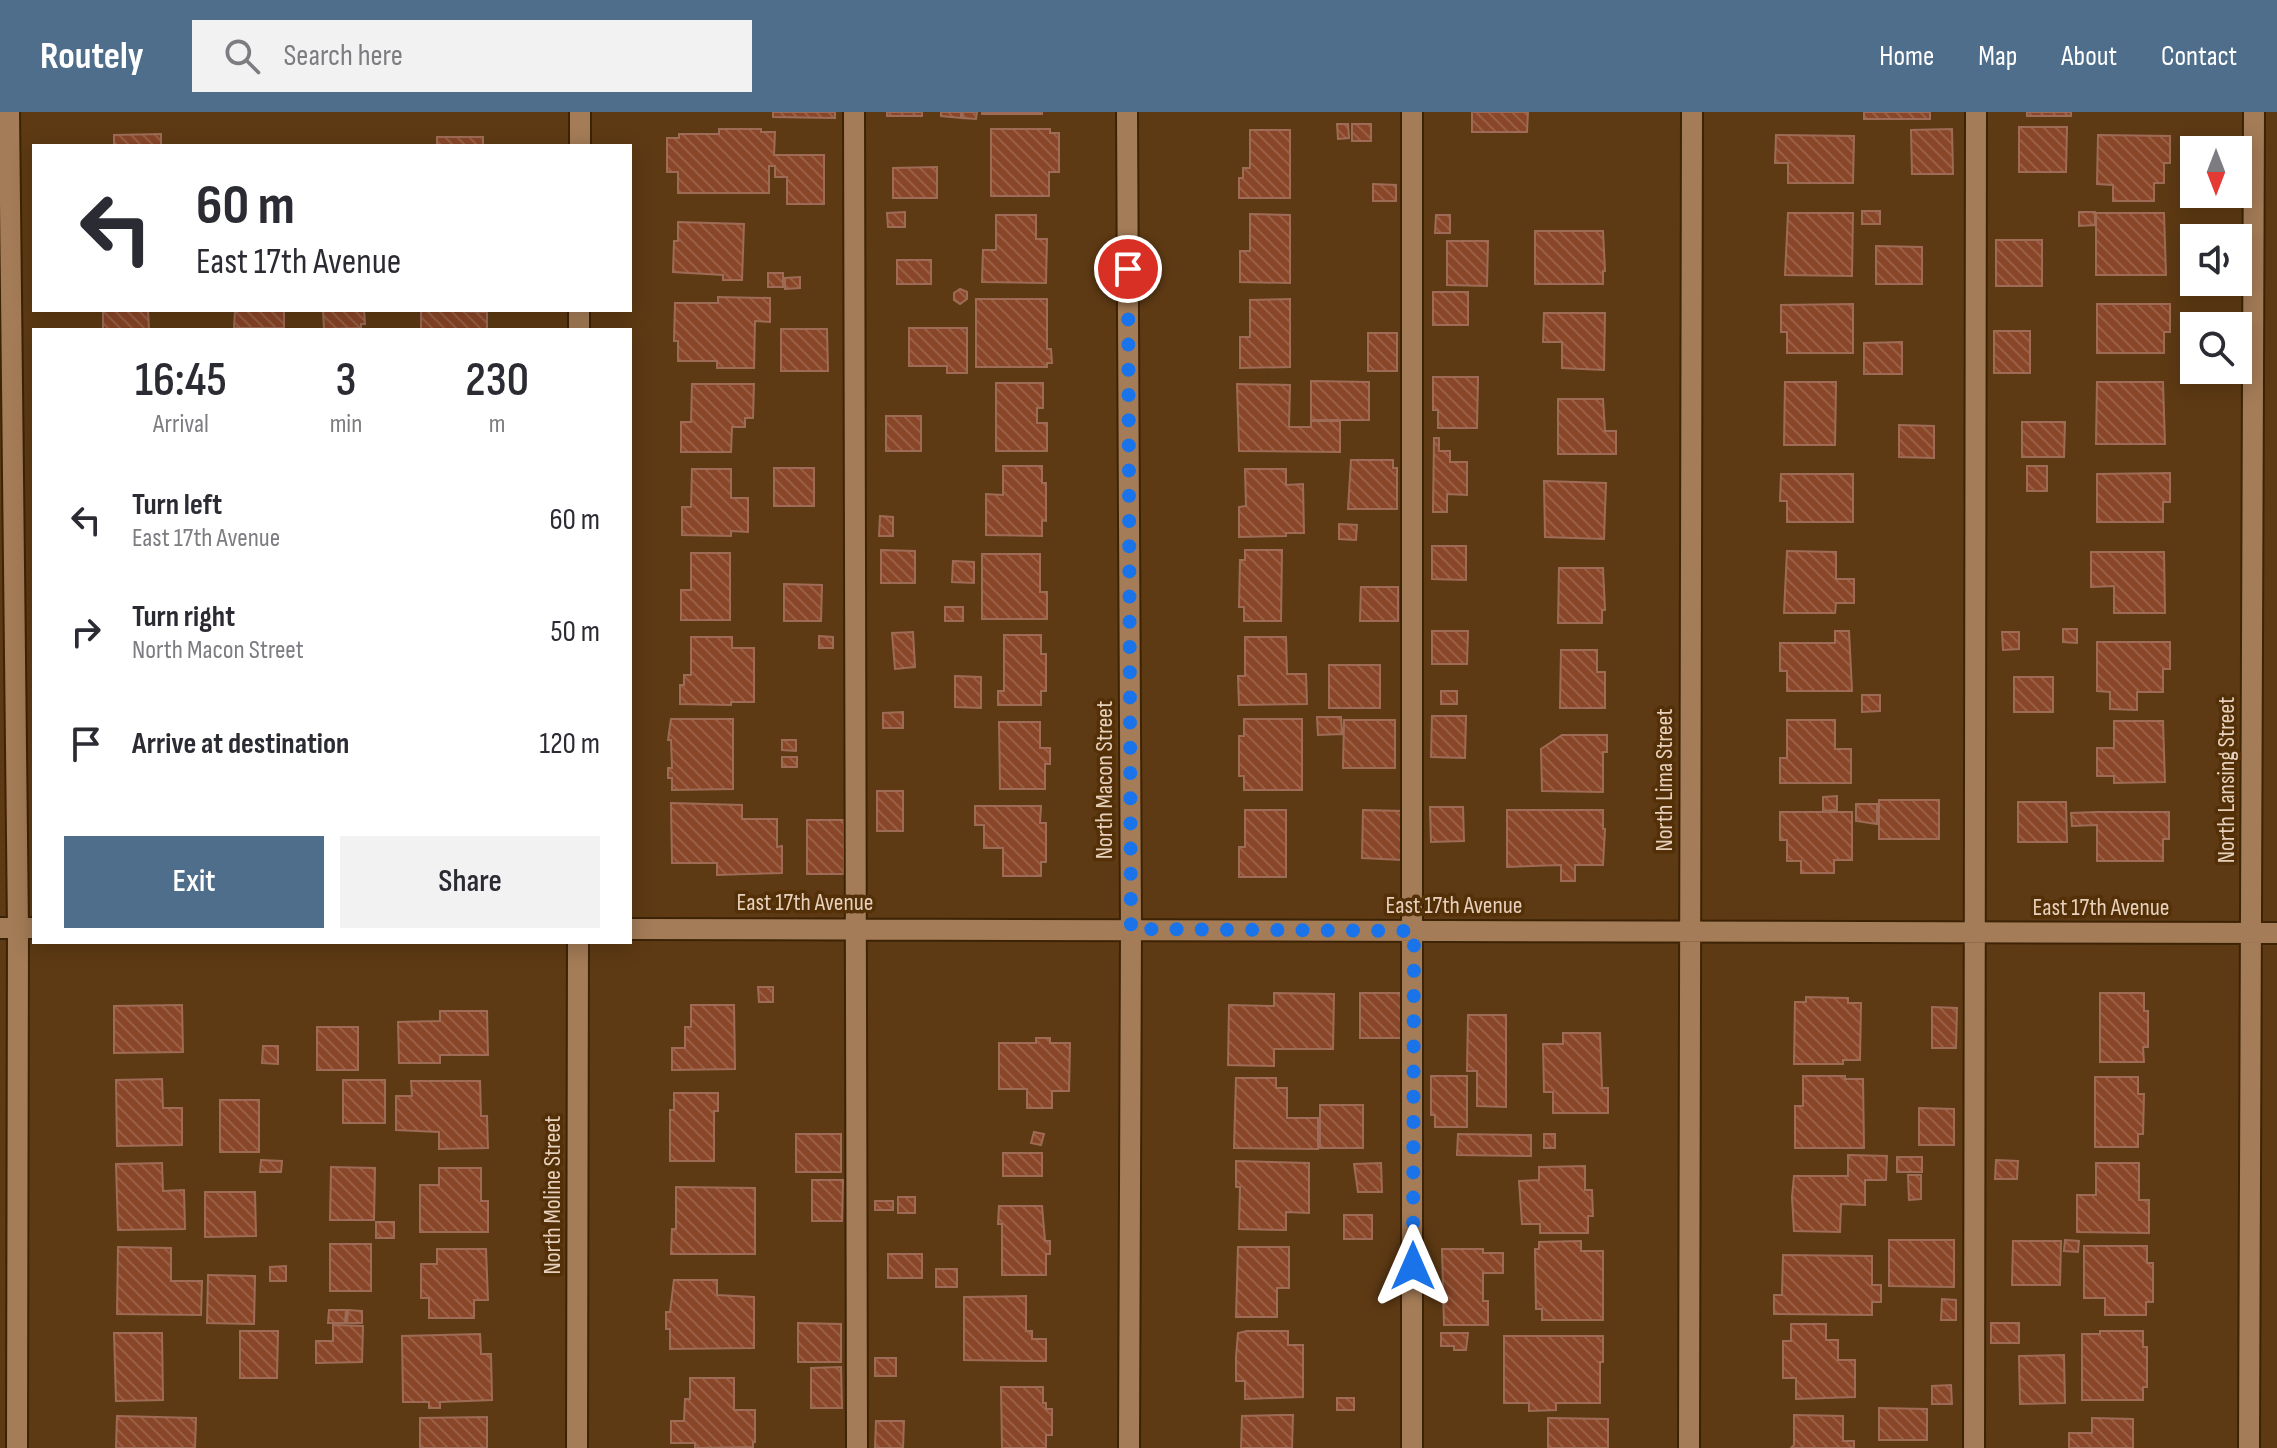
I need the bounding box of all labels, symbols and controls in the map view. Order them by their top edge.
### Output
search box [192,20,752,92]
text: Routely [40,34,144,79]
icon: search [220,34,264,78]
text: Search here [284,38,403,74]
text: Home [1879,40,1934,73]
text: Map [1978,40,2017,73]
text: About [2061,40,2117,73]
text: Contact [2161,40,2237,73]
north arrow [2180,136,2252,208]
map controls [2180,136,2252,384]
text: 60 m [196,173,295,240]
icon: left [64,176,168,280]
button: sound [2180,224,2252,296]
pin [1094,235,1162,303]
text: East 17th Avenue [196,241,401,284]
icon: arrive [1106,247,1150,291]
button: search [2180,312,2252,384]
text: 16:45 [135,352,227,409]
text: 3 [336,352,356,409]
text: 230 [465,352,529,409]
text: Arrival [153,409,209,440]
text: min [330,409,362,440]
text: m [489,409,506,440]
text: Turn left [132,487,222,523]
icon: left [64,498,108,542]
text: 60 m [549,502,600,538]
text: East 17th Avenue [132,523,280,554]
text: Turn right [132,599,235,635]
icon: right [64,610,108,654]
text: 50 m [551,614,600,650]
text: North Macon Street [132,635,304,666]
street label: North Lansing Street [2212,697,2241,863]
street label: North Macon Street [1090,701,1119,859]
street label: North Lima Street [1650,708,1679,852]
icon: arrive [64,722,108,766]
text: Arrive at destination [132,726,349,762]
text: 120 m [539,726,600,762]
button: Exit [64,836,324,928]
button: Share [340,836,600,928]
street label: East 17th Avenue [737,888,873,917]
street label: East 17th Avenue [1386,891,1522,920]
street label: East 17th Avenue [2033,893,2169,922]
street label: North Moline Street [538,1116,567,1274]
position arrow [1371,1224,1455,1308]

